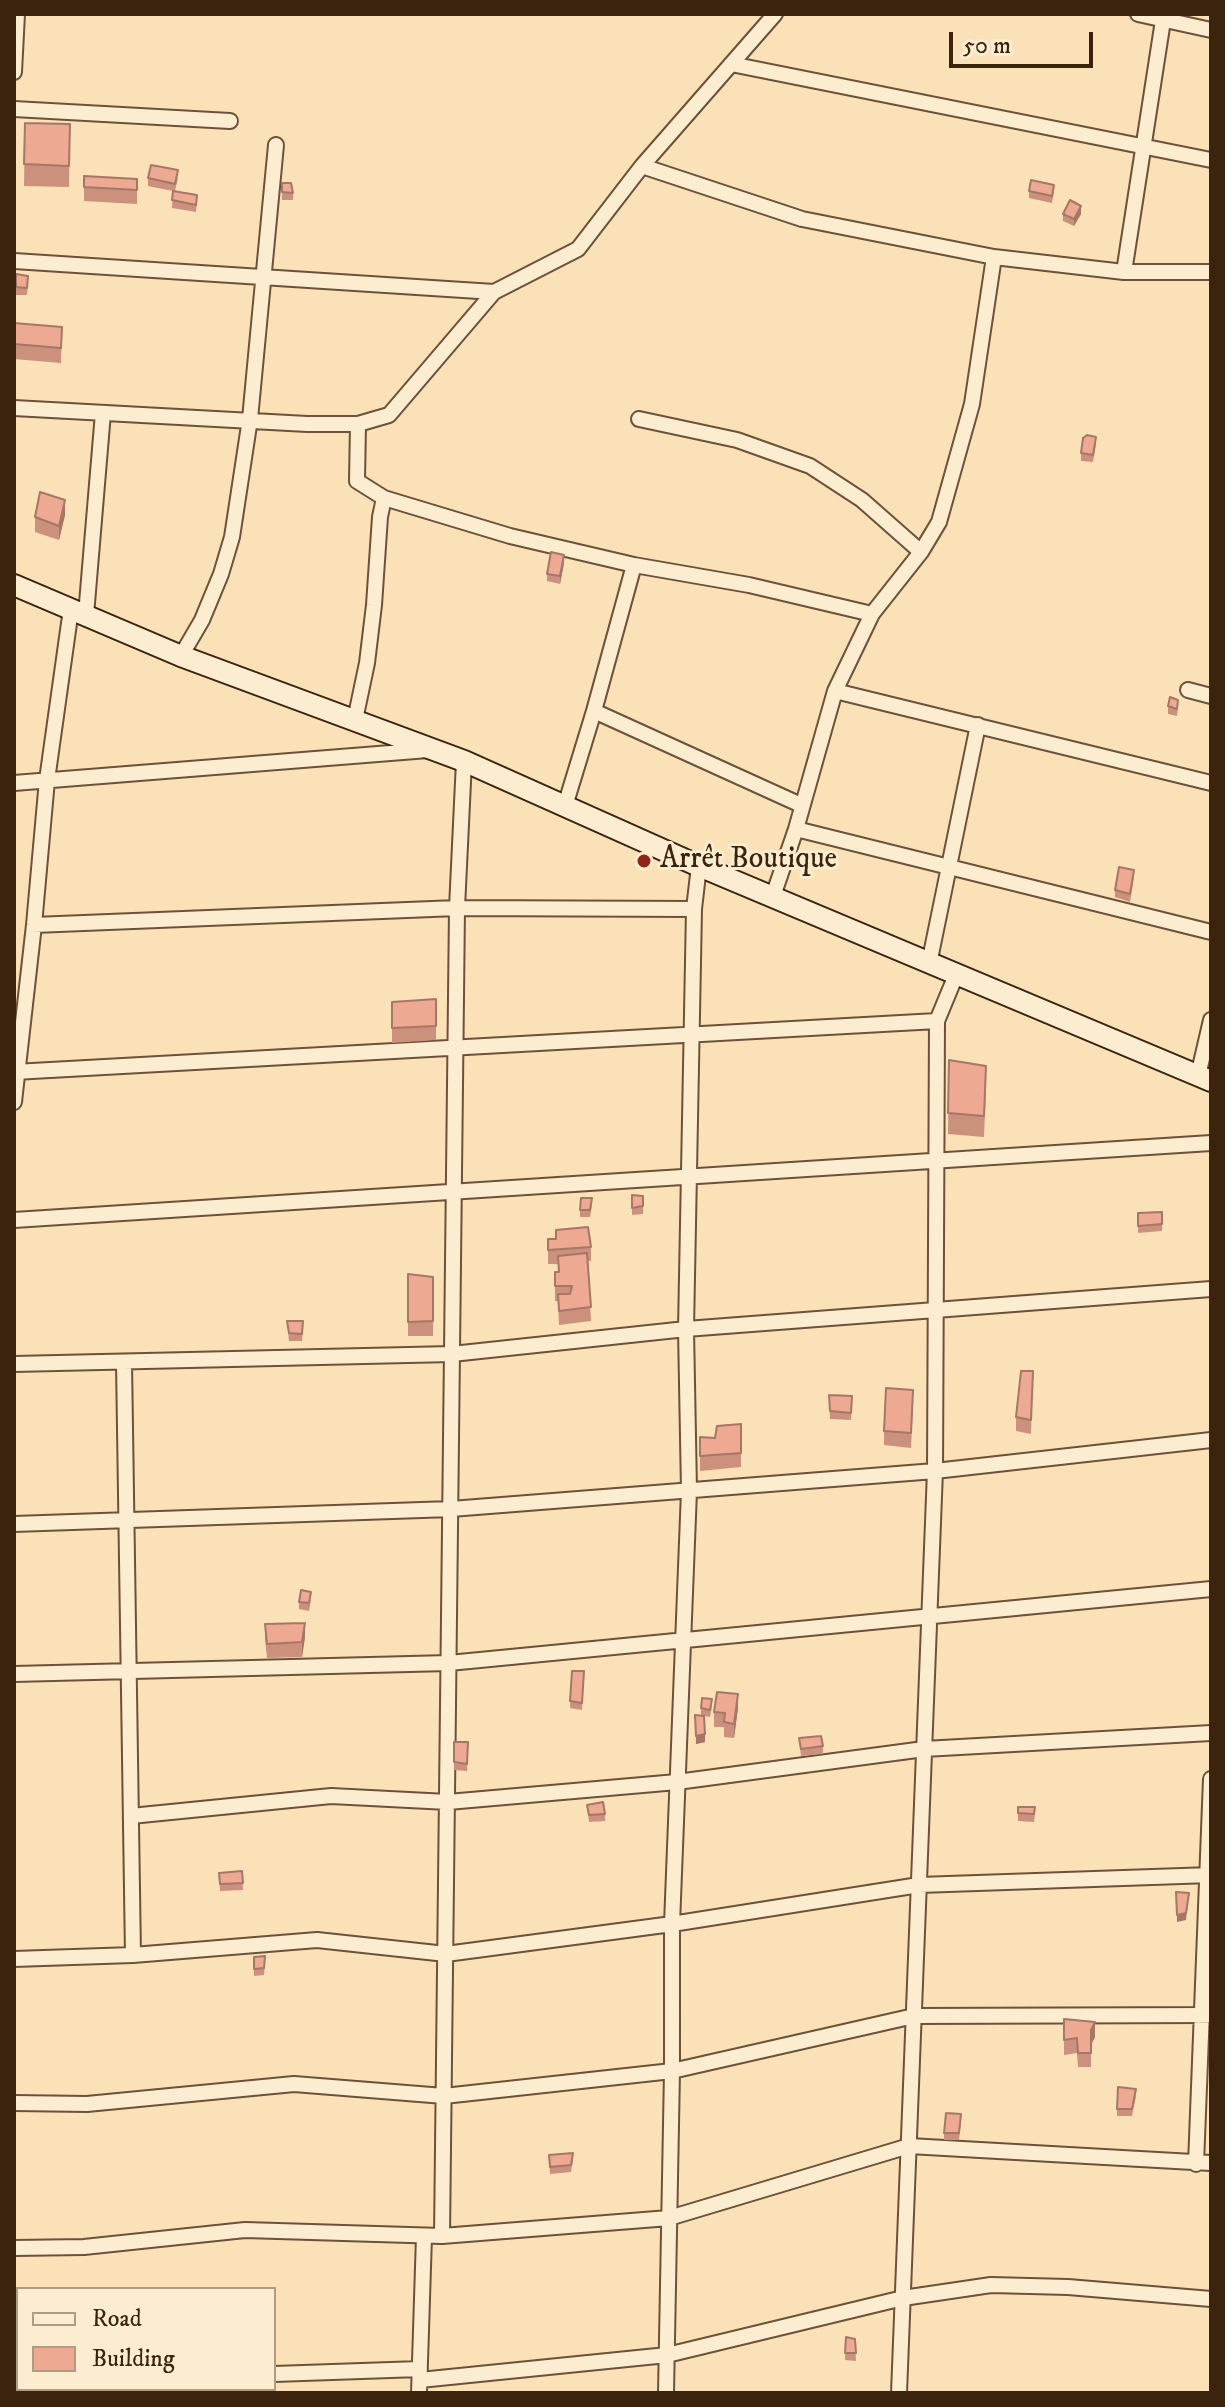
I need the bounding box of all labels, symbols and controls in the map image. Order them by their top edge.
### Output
scale bar [953,16,1097,66]
text: 50 m [963,31,1011,61]
place label: Arrêt Boutique [660,843,837,879]
marker: Arrêt Boutique [635,852,653,870]
legend [16,2287,276,2391]
text: Road [92,2304,142,2334]
text: Building [92,2344,175,2374]

